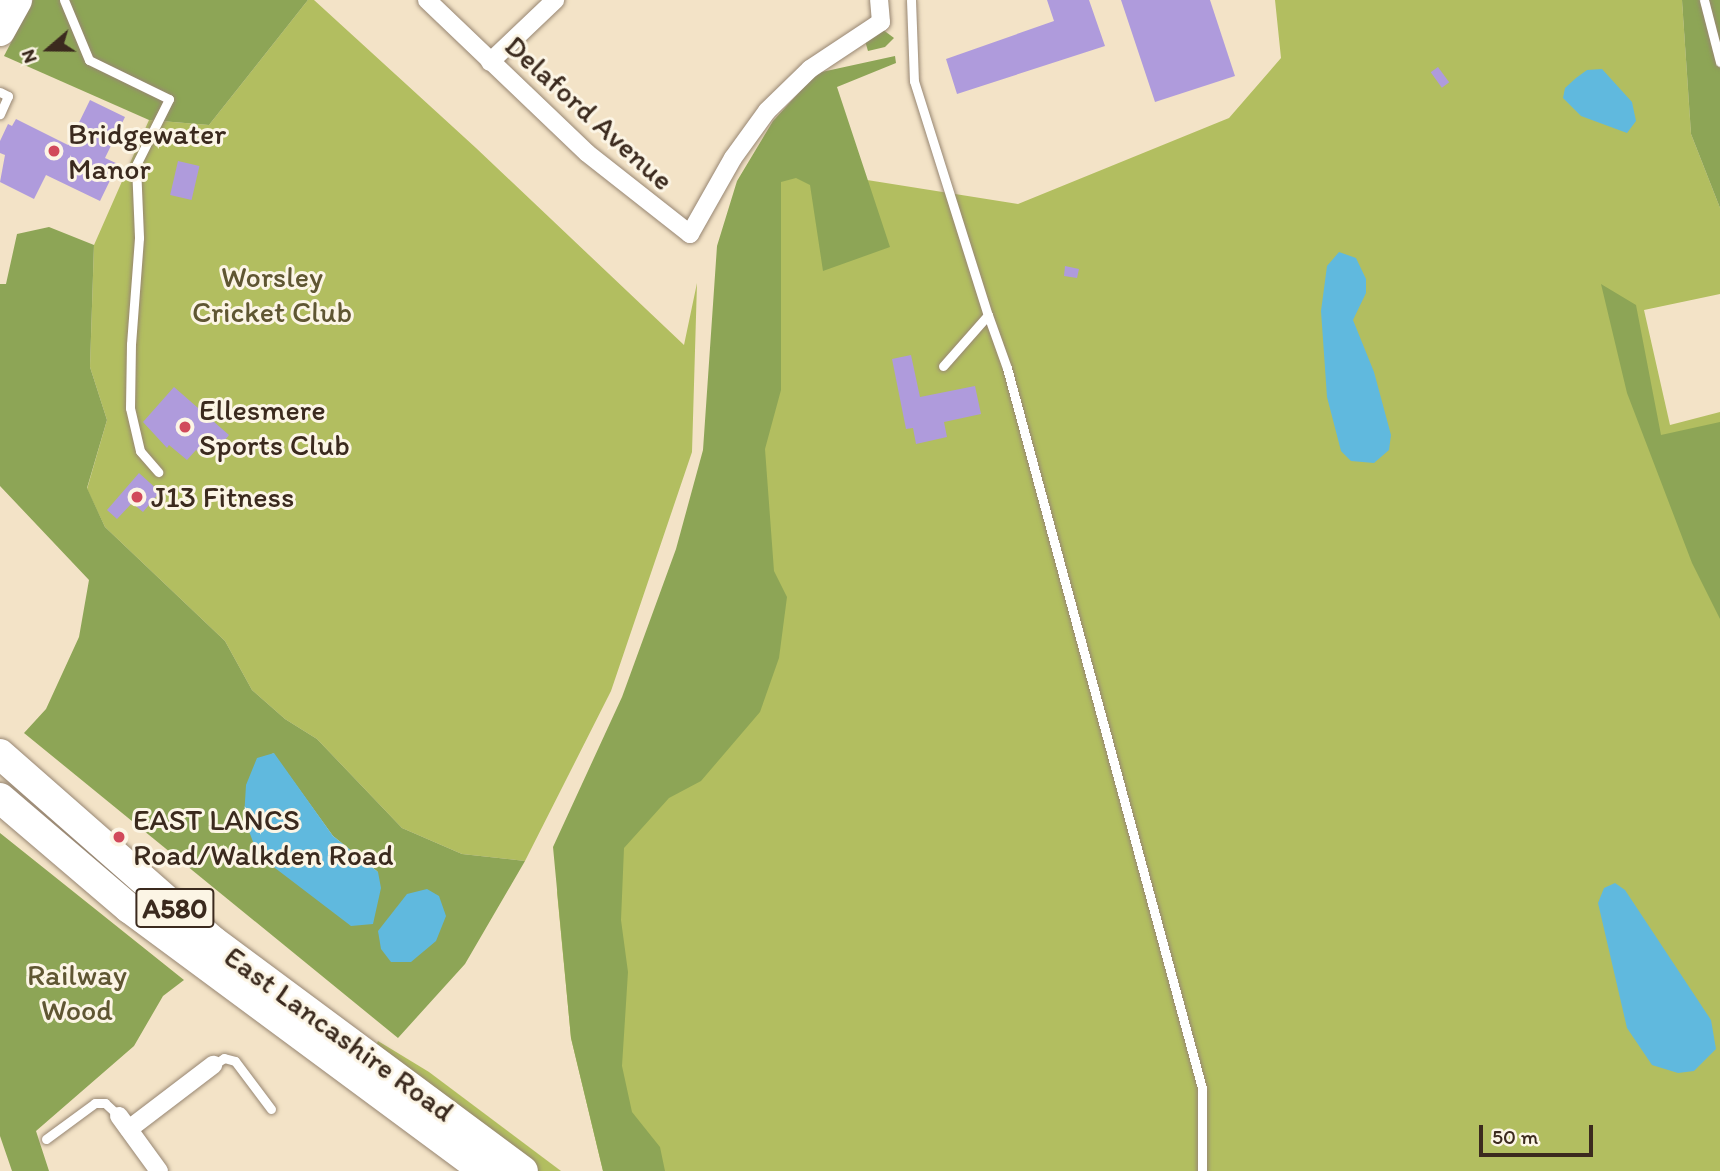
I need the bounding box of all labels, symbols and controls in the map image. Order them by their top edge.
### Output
north arrow [14,14,84,84]
street label: Delaford Avenue [498,28,680,198]
text: N [16,46,42,66]
place label: Bridgewater Manor [68,116,226,186]
marker: Bridgewater Manor [46,143,62,159]
park label: Worsley Cricket Club [192,259,352,330]
place label: Ellesmere Sports Club [199,392,350,462]
marker: Ellesmere Sports Club [177,419,193,435]
place label: J13 Fitness [151,479,294,515]
marker: J13 Fitness [129,489,145,505]
place label: EAST LANCS Road/Walkden Road [133,802,393,872]
marker: EAST LANCS Road/Walkden Road [111,829,127,845]
road number: A580 [135,884,215,932]
street label: East Lancashire Road [218,939,460,1129]
park label: Railway Wood [27,957,127,1028]
scale bar [1482,1112,1596,1156]
text: 50 m [1492,1124,1538,1149]

